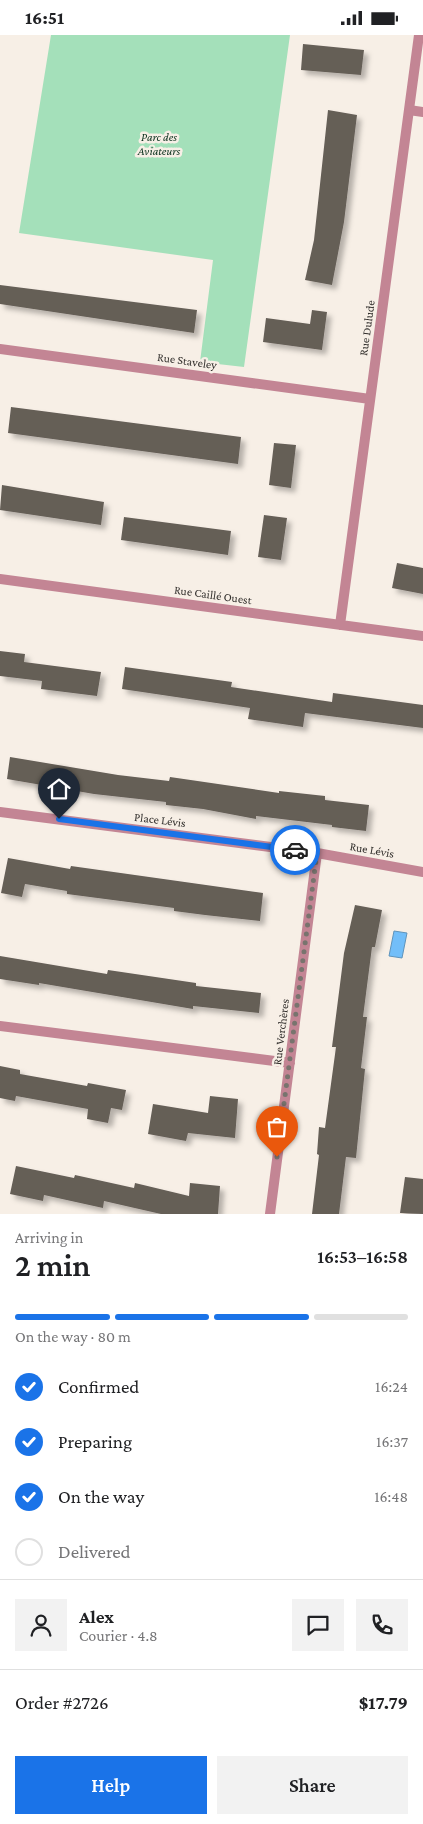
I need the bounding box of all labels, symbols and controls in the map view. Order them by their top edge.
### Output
text: 16:51 [25,7,64,28]
park label: Parc des Aviateurs [137,130,180,158]
street label: Rue Dulude [356,299,378,357]
street label: Rue Staveley [156,350,218,372]
street label: Rue Caillé Ouest [173,583,254,608]
pin [38,768,80,819]
icon: home [45,775,73,803]
street label: Place Lévis [133,810,187,830]
courier [270,825,320,875]
icon: car [281,836,309,864]
street label: Rue Lévis [349,839,396,861]
street label: Rue Verchères [270,998,292,1066]
pin [256,1106,298,1157]
icon: bag [263,1113,291,1141]
text: Arriving in [15,1229,83,1246]
text: 16:53–16:58 [317,1246,408,1267]
text: 2 min [15,1247,90,1283]
text: On the way · 80 m [15,1328,131,1345]
icon: check [15,1373,43,1401]
text: Confirmed [58,1376,139,1397]
text: 16:24 [375,1378,408,1395]
icon: check [15,1428,43,1456]
text: Preparing [58,1431,132,1452]
text: 16:37 [376,1433,408,1450]
icon: check [15,1483,43,1511]
text: On the way [58,1486,144,1507]
text: 16:48 [374,1488,408,1505]
text: Delivered [58,1541,131,1562]
button: person [15,1599,67,1651]
button: chat [292,1599,344,1651]
button: phone [356,1599,408,1651]
text: Alex [79,1606,114,1627]
text: Courier · 4.8 [79,1627,158,1644]
text: Order #2726 [15,1692,109,1713]
text: $17.79 [359,1692,408,1713]
button: Help [15,1756,207,1814]
button: Share [217,1756,408,1814]

